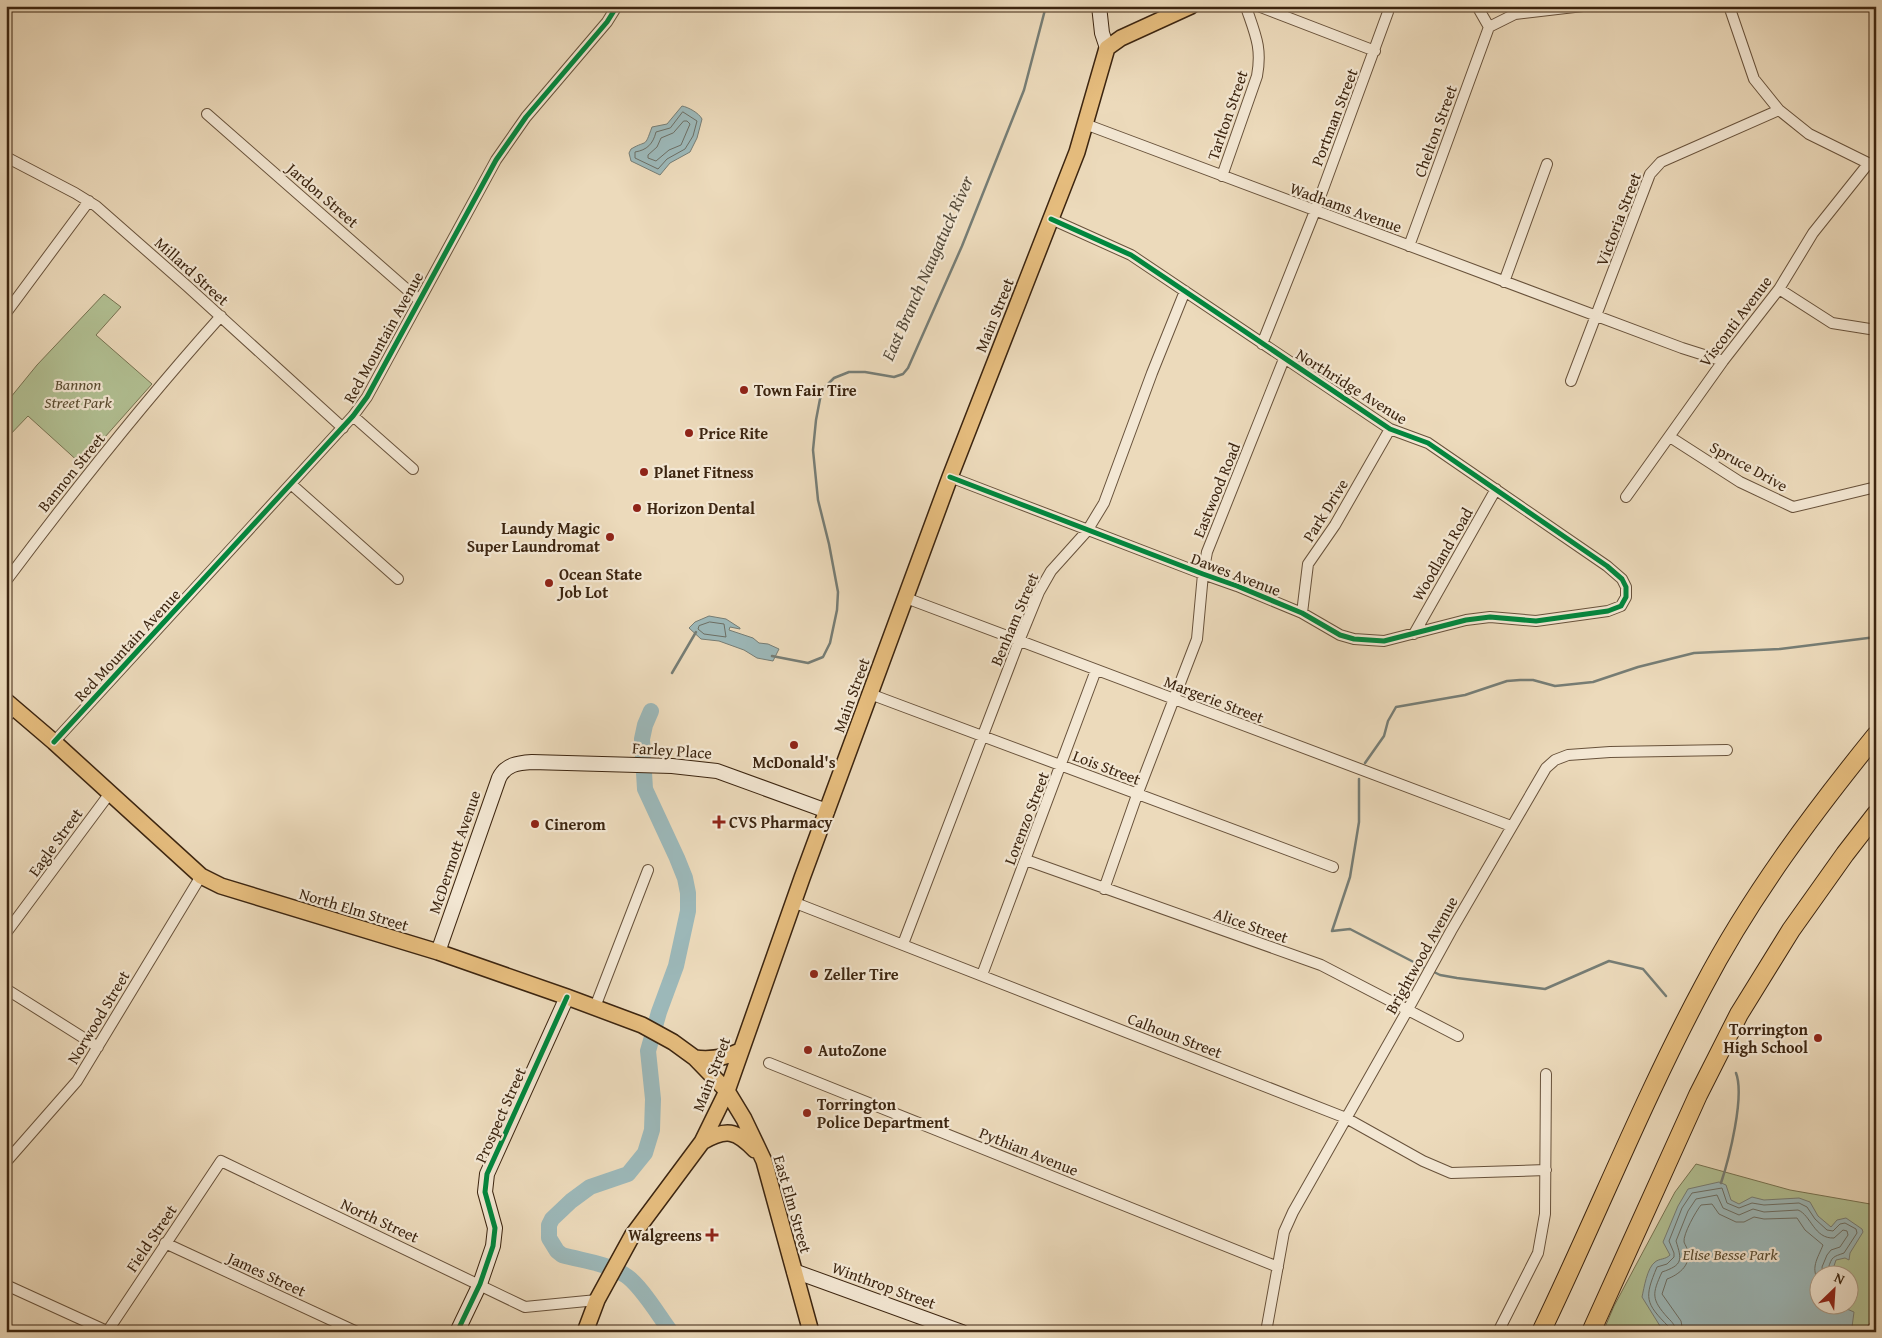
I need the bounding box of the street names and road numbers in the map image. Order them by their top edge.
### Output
street label: Portman Street [1304,64,1364,169]
street label: Tarlton Street [1200,66,1254,163]
street label: Chelton Street [1407,81,1463,180]
street label: Jardon Street [280,156,365,233]
street label: Victoria Street [1589,168,1647,269]
street label: Wadhams Avenue [1287,176,1405,238]
street label: Millard Street [149,231,235,311]
street label: Red Mountain Avenue [337,267,429,407]
street label: Visconti Avenue [1693,270,1777,372]
street label: Main Street [968,274,1020,356]
street label: Northridge Avenue [1292,342,1412,430]
street label: Bannon Street [32,427,111,517]
street label: Spruce Drive [1706,435,1792,497]
street label: Eastwood Road [1186,438,1246,541]
street label: Park Drive [1296,474,1354,546]
street label: Woodland Road [1406,502,1479,605]
street label: Dawes Avenue [1188,546,1284,602]
street label: Benham Street [984,568,1045,669]
street label: Red Mountain Avenue [68,583,186,707]
street label: Main Street [826,654,876,736]
street label: Margerie Street [1161,669,1268,729]
street label: Farley Place [631,735,713,765]
street label: Lois Street [1070,743,1145,791]
street label: Lorenzo Street [997,768,1055,868]
street label: McDermott Avenue [422,787,486,917]
street label: Eagle Street [22,802,88,881]
street label: North Elm Street [296,881,412,937]
street label: Brightwood Avenue [1379,892,1463,1018]
street label: Alice Street [1211,901,1292,949]
street label: Norwood Street [61,965,136,1068]
street label: Calhoun Street [1124,1006,1226,1064]
street label: Main Street [686,1033,736,1115]
street label: Prospect Street [468,1063,532,1167]
street label: Pythian Avenue [976,1120,1082,1182]
street label: East Elm Street [768,1152,819,1256]
street label: North Street [337,1191,423,1249]
street label: Field Street [120,1199,183,1277]
street label: James Street [222,1245,310,1303]
street label: Winthrop Street [829,1255,940,1315]

